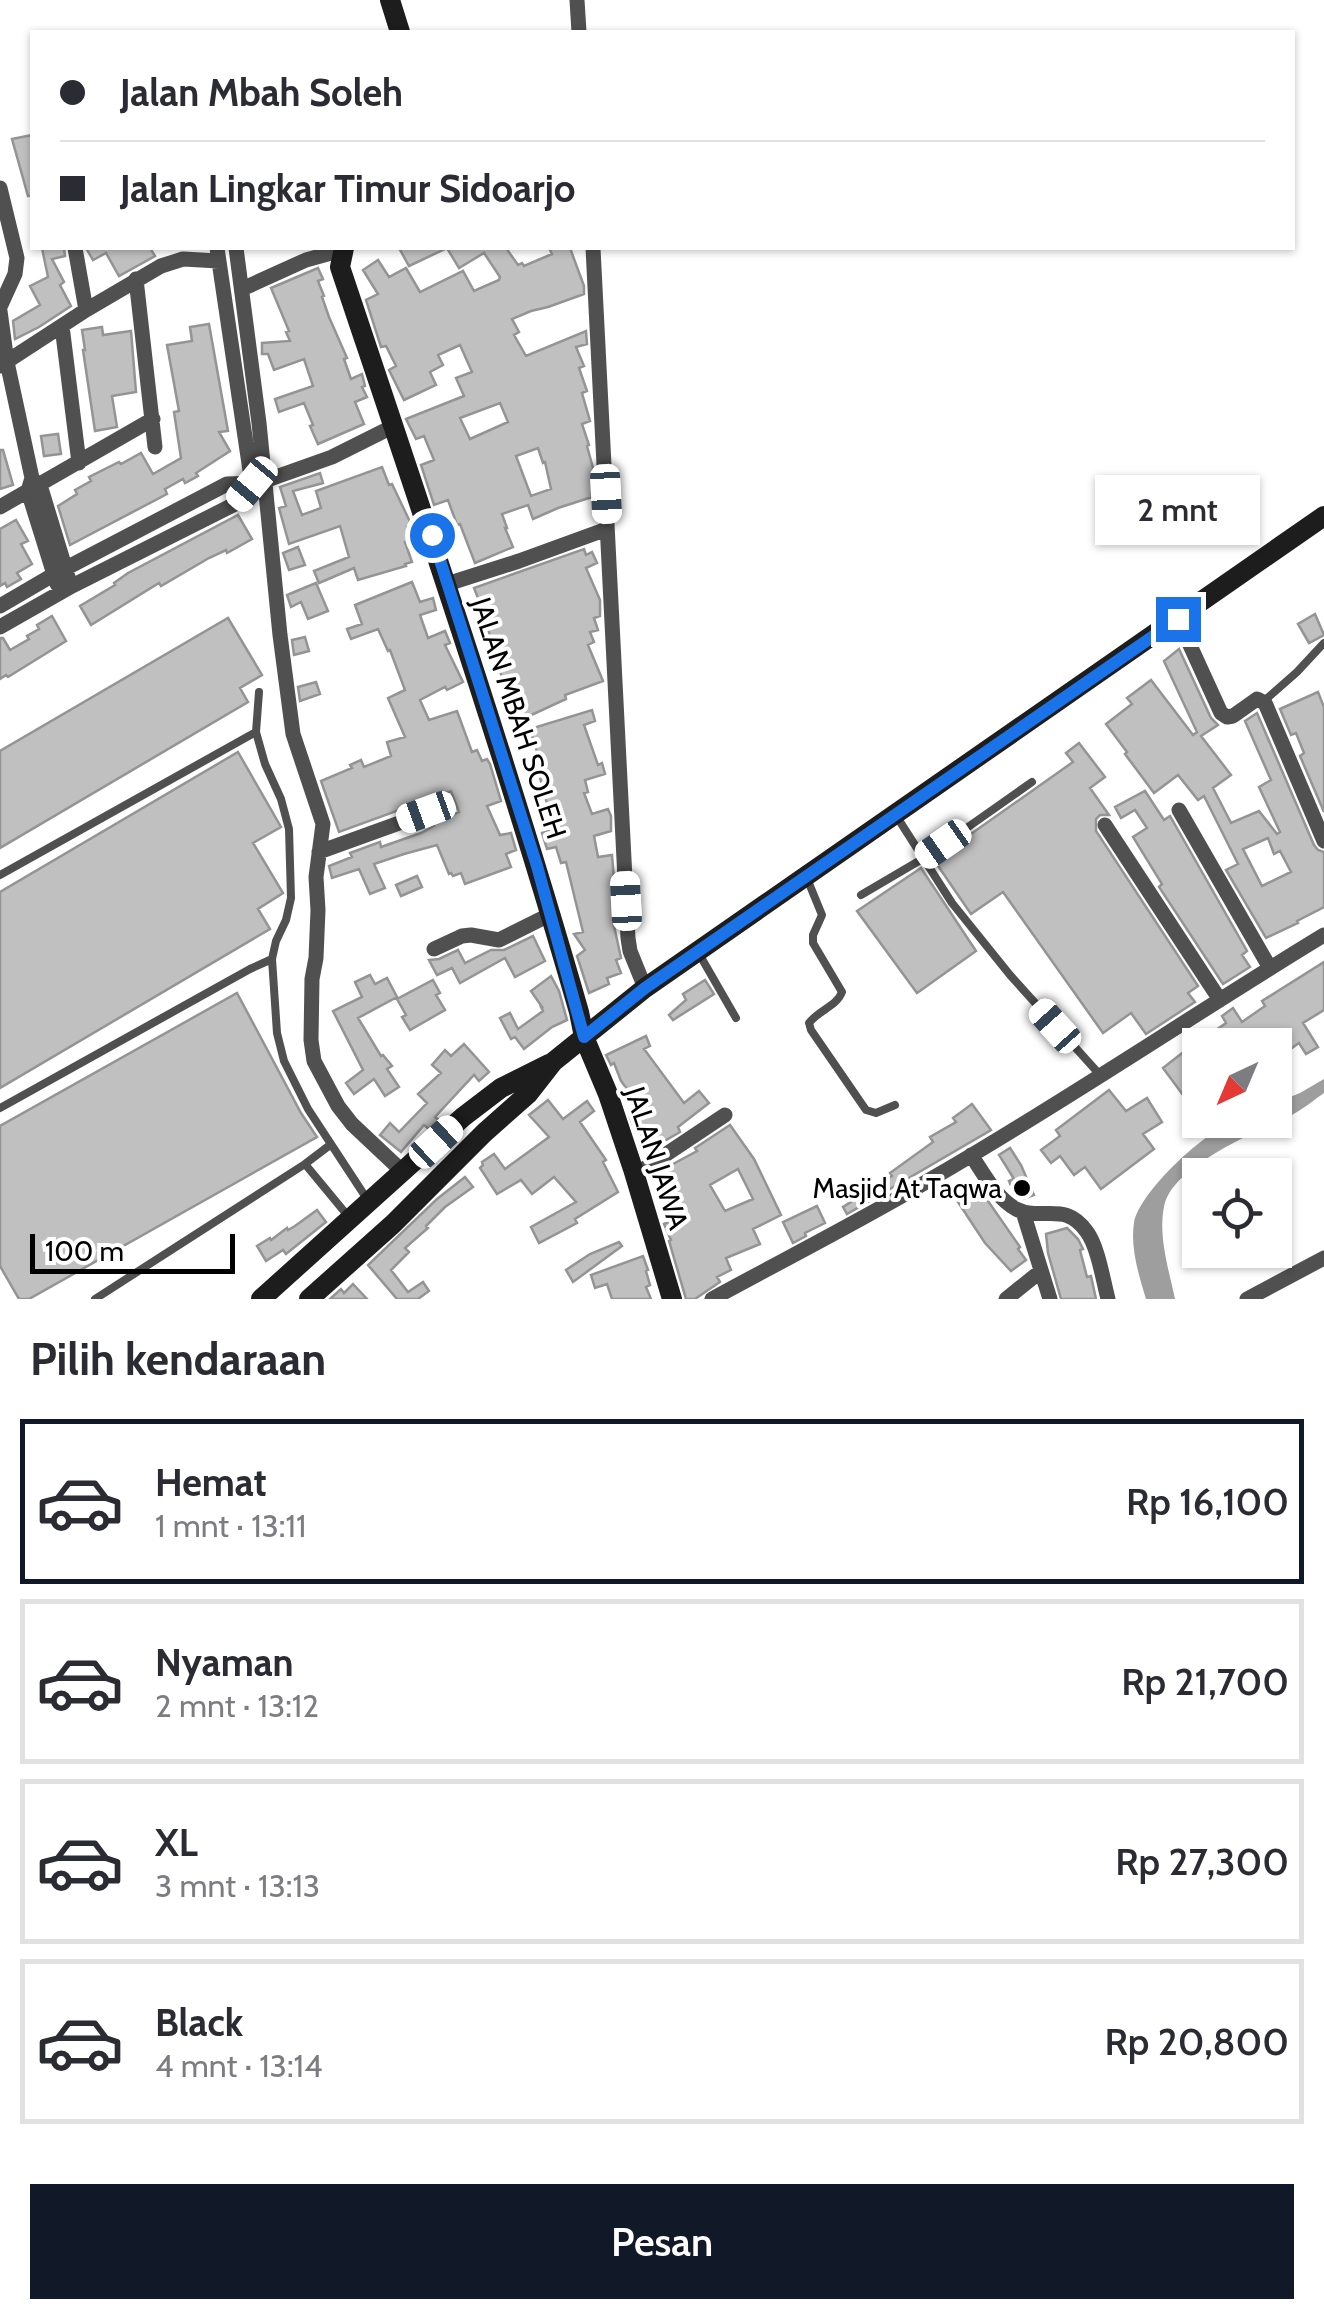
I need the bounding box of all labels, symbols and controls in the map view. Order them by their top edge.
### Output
text: Jalan Mbah Soleh [120,69,403,116]
text: Jalan Lingkar Timur Sidoarjo [120,165,575,212]
car [221,451,283,517]
car [589,463,623,525]
callout: 2 mnt [1096,474,1260,544]
text: 2 mnt [1137,490,1218,529]
route start [410,513,455,558]
street label: JALAN MBAH SOLEH [464,592,574,843]
route end [1156,597,1201,642]
car [393,788,459,836]
car [910,815,976,873]
car [609,870,643,932]
car [1024,994,1086,1058]
north arrow [1182,1028,1292,1138]
map controls [1182,1028,1292,1268]
street label: JALAN JAWA [618,1082,696,1234]
car [404,1111,468,1173]
button: locate [1182,1158,1292,1268]
place label: Masjid At Taqwa [813,1171,1003,1205]
marker: Masjid At Taqwa [1011,1177,1033,1199]
scale bar [30,1229,235,1274]
text: 100 m [45,1234,124,1268]
text: Pilih kendaraan [30,1332,326,1386]
icon: car [35,1457,125,1547]
text: Hemat [155,1459,267,1506]
text: Rp 16,100 [1126,1478,1289,1525]
text: 1 mnt · 13:11 [155,1506,306,1545]
icon: car [35,1637,125,1727]
text: Nyaman [155,1639,294,1686]
text: Rp 21,700 [1121,1658,1289,1705]
text: 2 mnt · 13:12 [155,1686,319,1725]
icon: car [35,1817,125,1907]
text: XL [155,1819,198,1866]
text: Rp 27,300 [1115,1838,1289,1885]
text: 3 mnt · 13:13 [155,1866,320,1905]
icon: car [35,1997,125,2087]
text: Black [155,1999,243,2046]
text: Rp 20,800 [1105,2018,1289,2065]
text: 4 mnt · 13:14 [155,2046,323,2085]
button: Pesan [30,2184,1294,2299]

